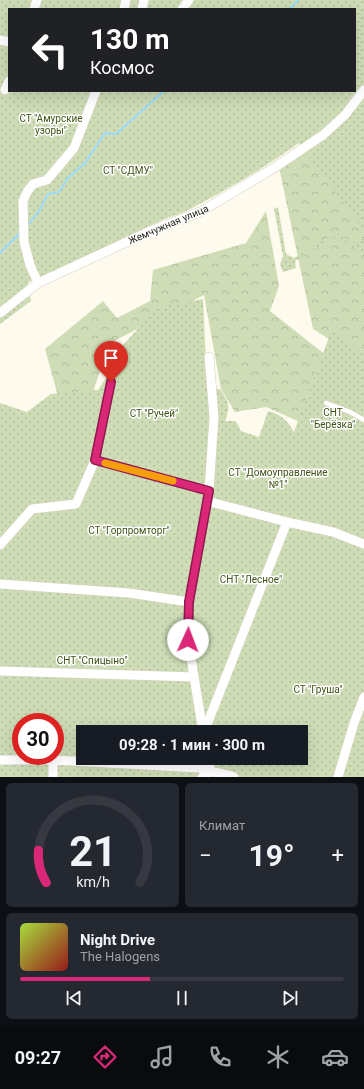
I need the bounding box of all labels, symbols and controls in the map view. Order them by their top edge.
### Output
text: 130 m [90,23,169,56]
icon: left [24,24,76,76]
text: Космос [90,57,154,78]
park label: СТ "Амурские узоры" [19,113,83,136]
park label: СТ "СДМУ" [103,165,153,176]
street label: Жемчужная улица [126,203,210,246]
pin [94,341,128,382]
icon: arrive [100,347,122,369]
park label: СНТ "Берёзка" [311,407,355,430]
park label: СТ "Ручей" [130,408,178,419]
park label: СТ "Домоуправление №1" [228,467,328,490]
park label: СТ "Горпромторг" [88,525,170,536]
park label: СНТ "Лесное" [220,574,282,585]
position arrow [167,619,209,661]
park label: СНТ "Спицыно" [57,655,127,666]
park label: СТ "Груша" [293,684,343,695]
speed limit sign: 30 [12,713,64,765]
text: 09:28 · 1 мин · 300 m [119,736,265,754]
text: Климат [199,818,245,833]
text: 21 [69,827,116,876]
text: 19° [248,838,295,873]
text: − [199,843,212,868]
text: + [332,843,344,868]
text: km/h [76,874,109,890]
text: Night Drive [80,931,155,949]
text: The Halogens [80,949,160,964]
icon: previous [63,987,85,1009]
icon: pause [171,987,193,1009]
icon: next [279,987,301,1009]
icon: directions [91,1043,119,1071]
icon: music [148,1043,176,1071]
icon: phone [206,1043,234,1071]
icon: climate [264,1043,292,1071]
icon: car [321,1043,349,1071]
text: 09:27 [15,1047,61,1068]

